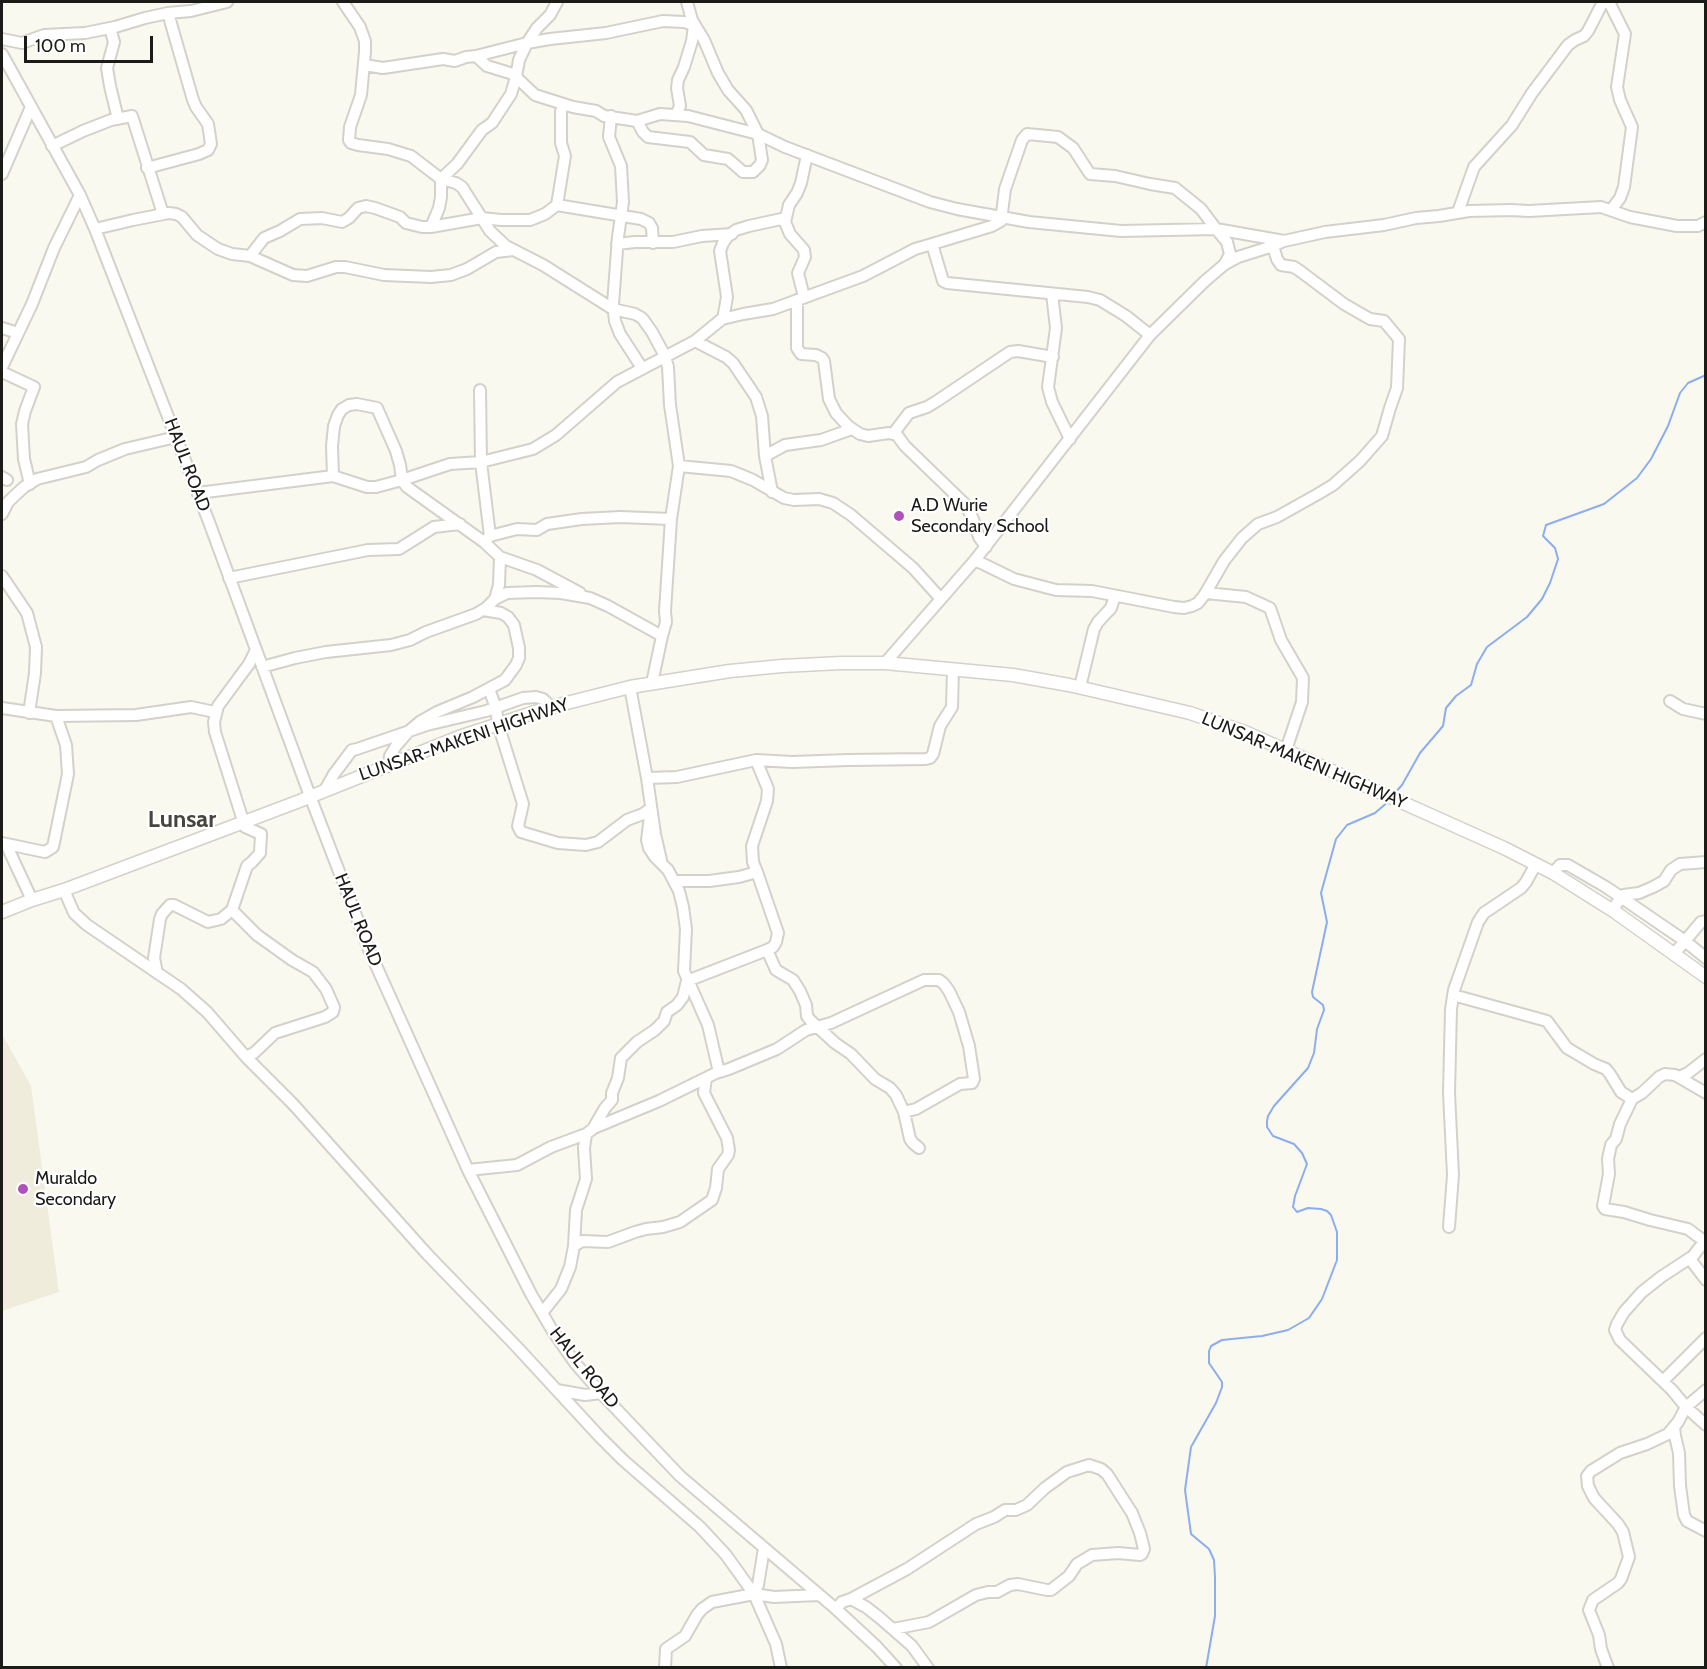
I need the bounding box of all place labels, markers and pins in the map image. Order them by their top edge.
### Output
place label: A.D Wurie Secondary School [911,495,1049,538]
marker: A.D Wurie Secondary School [892,509,906,523]
place label: Muraldo Secondary [35,1168,116,1210]
marker: Muraldo Secondary [16,1182,30,1196]

